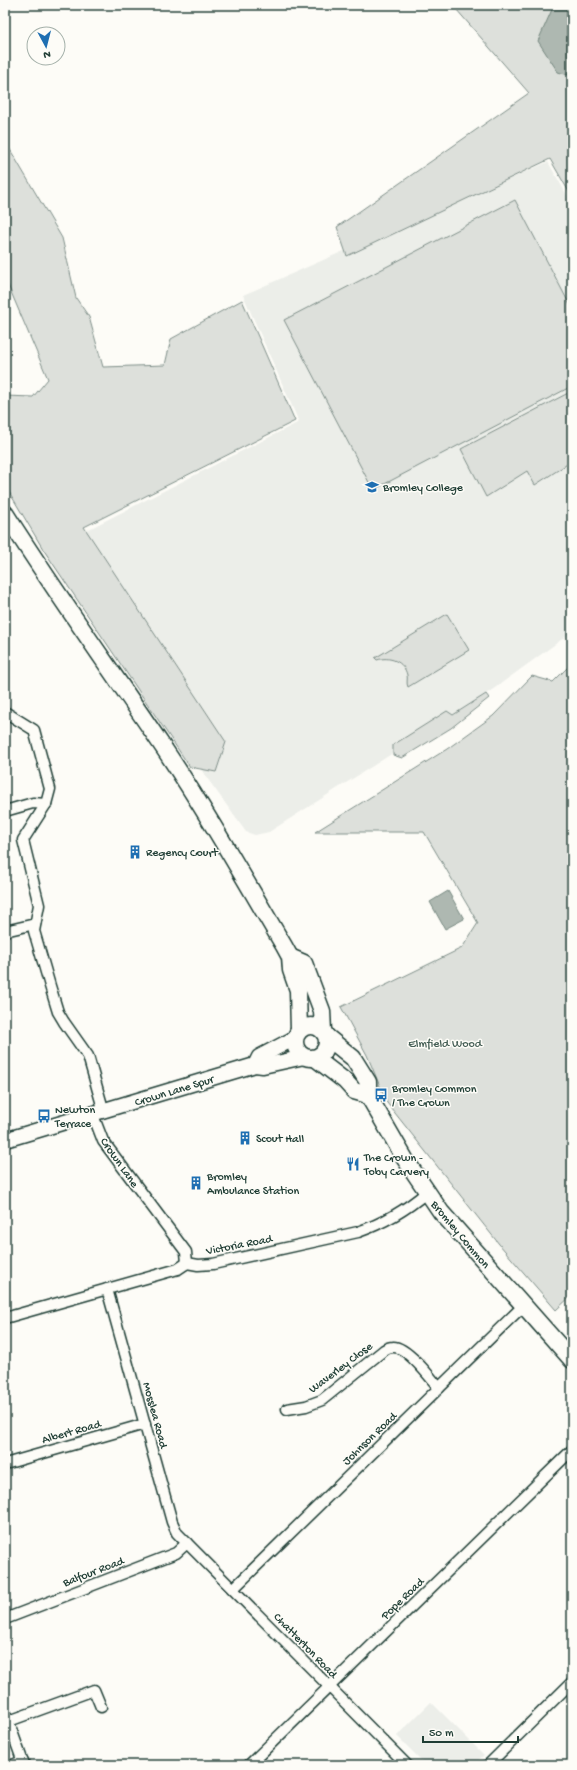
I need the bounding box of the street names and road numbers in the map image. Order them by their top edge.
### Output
street label: Crown Lane Spur [133,1073,217,1111]
street label: Crown Lane [96,1135,141,1191]
street label: Bromley Common [426,1198,492,1272]
street label: Victoria Road [204,1233,275,1259]
street label: Waverley Close [307,1340,376,1397]
street label: Mosslea Road [139,1381,170,1451]
street label: Johnson Road [340,1409,401,1469]
street label: Albert Road [41,1418,103,1448]
street label: Balfour Road [60,1554,127,1591]
street label: Pope Road [378,1575,428,1624]
street label: Chatterton Road [270,1611,340,1683]

